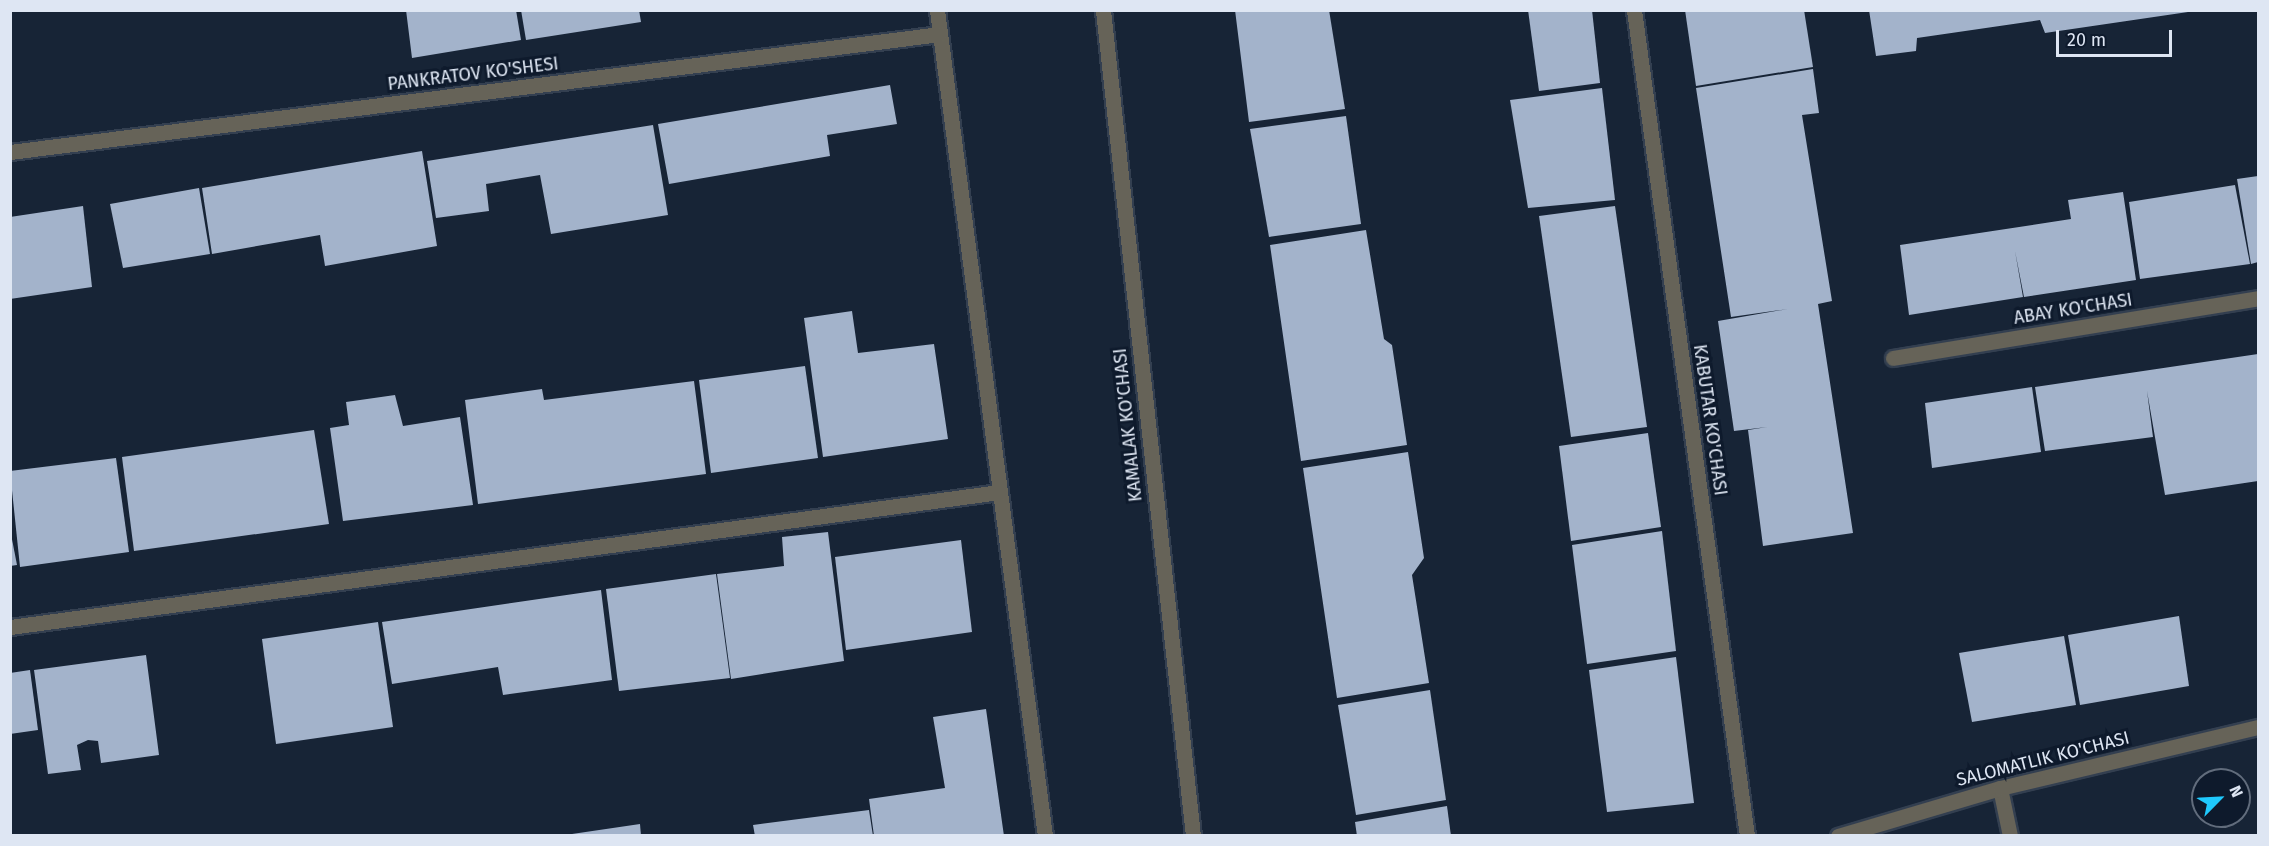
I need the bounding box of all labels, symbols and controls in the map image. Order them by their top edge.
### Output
scale bar [2059,18,2174,56]
text: 20 m [2067,29,2106,51]
street label: PANKRATOV KO'SHESI [386,53,560,95]
street label: ABAY KO'CHASI [2012,289,2134,329]
street label: KABUTAR KO'CHASI [1689,343,1731,497]
street label: KAMALAK KO'CHASI [1109,347,1147,503]
street label: SALOMATLIK KO'CHASI [1954,727,2132,791]
north arrow [2191,768,2251,828]
text: N [2225,783,2247,800]

